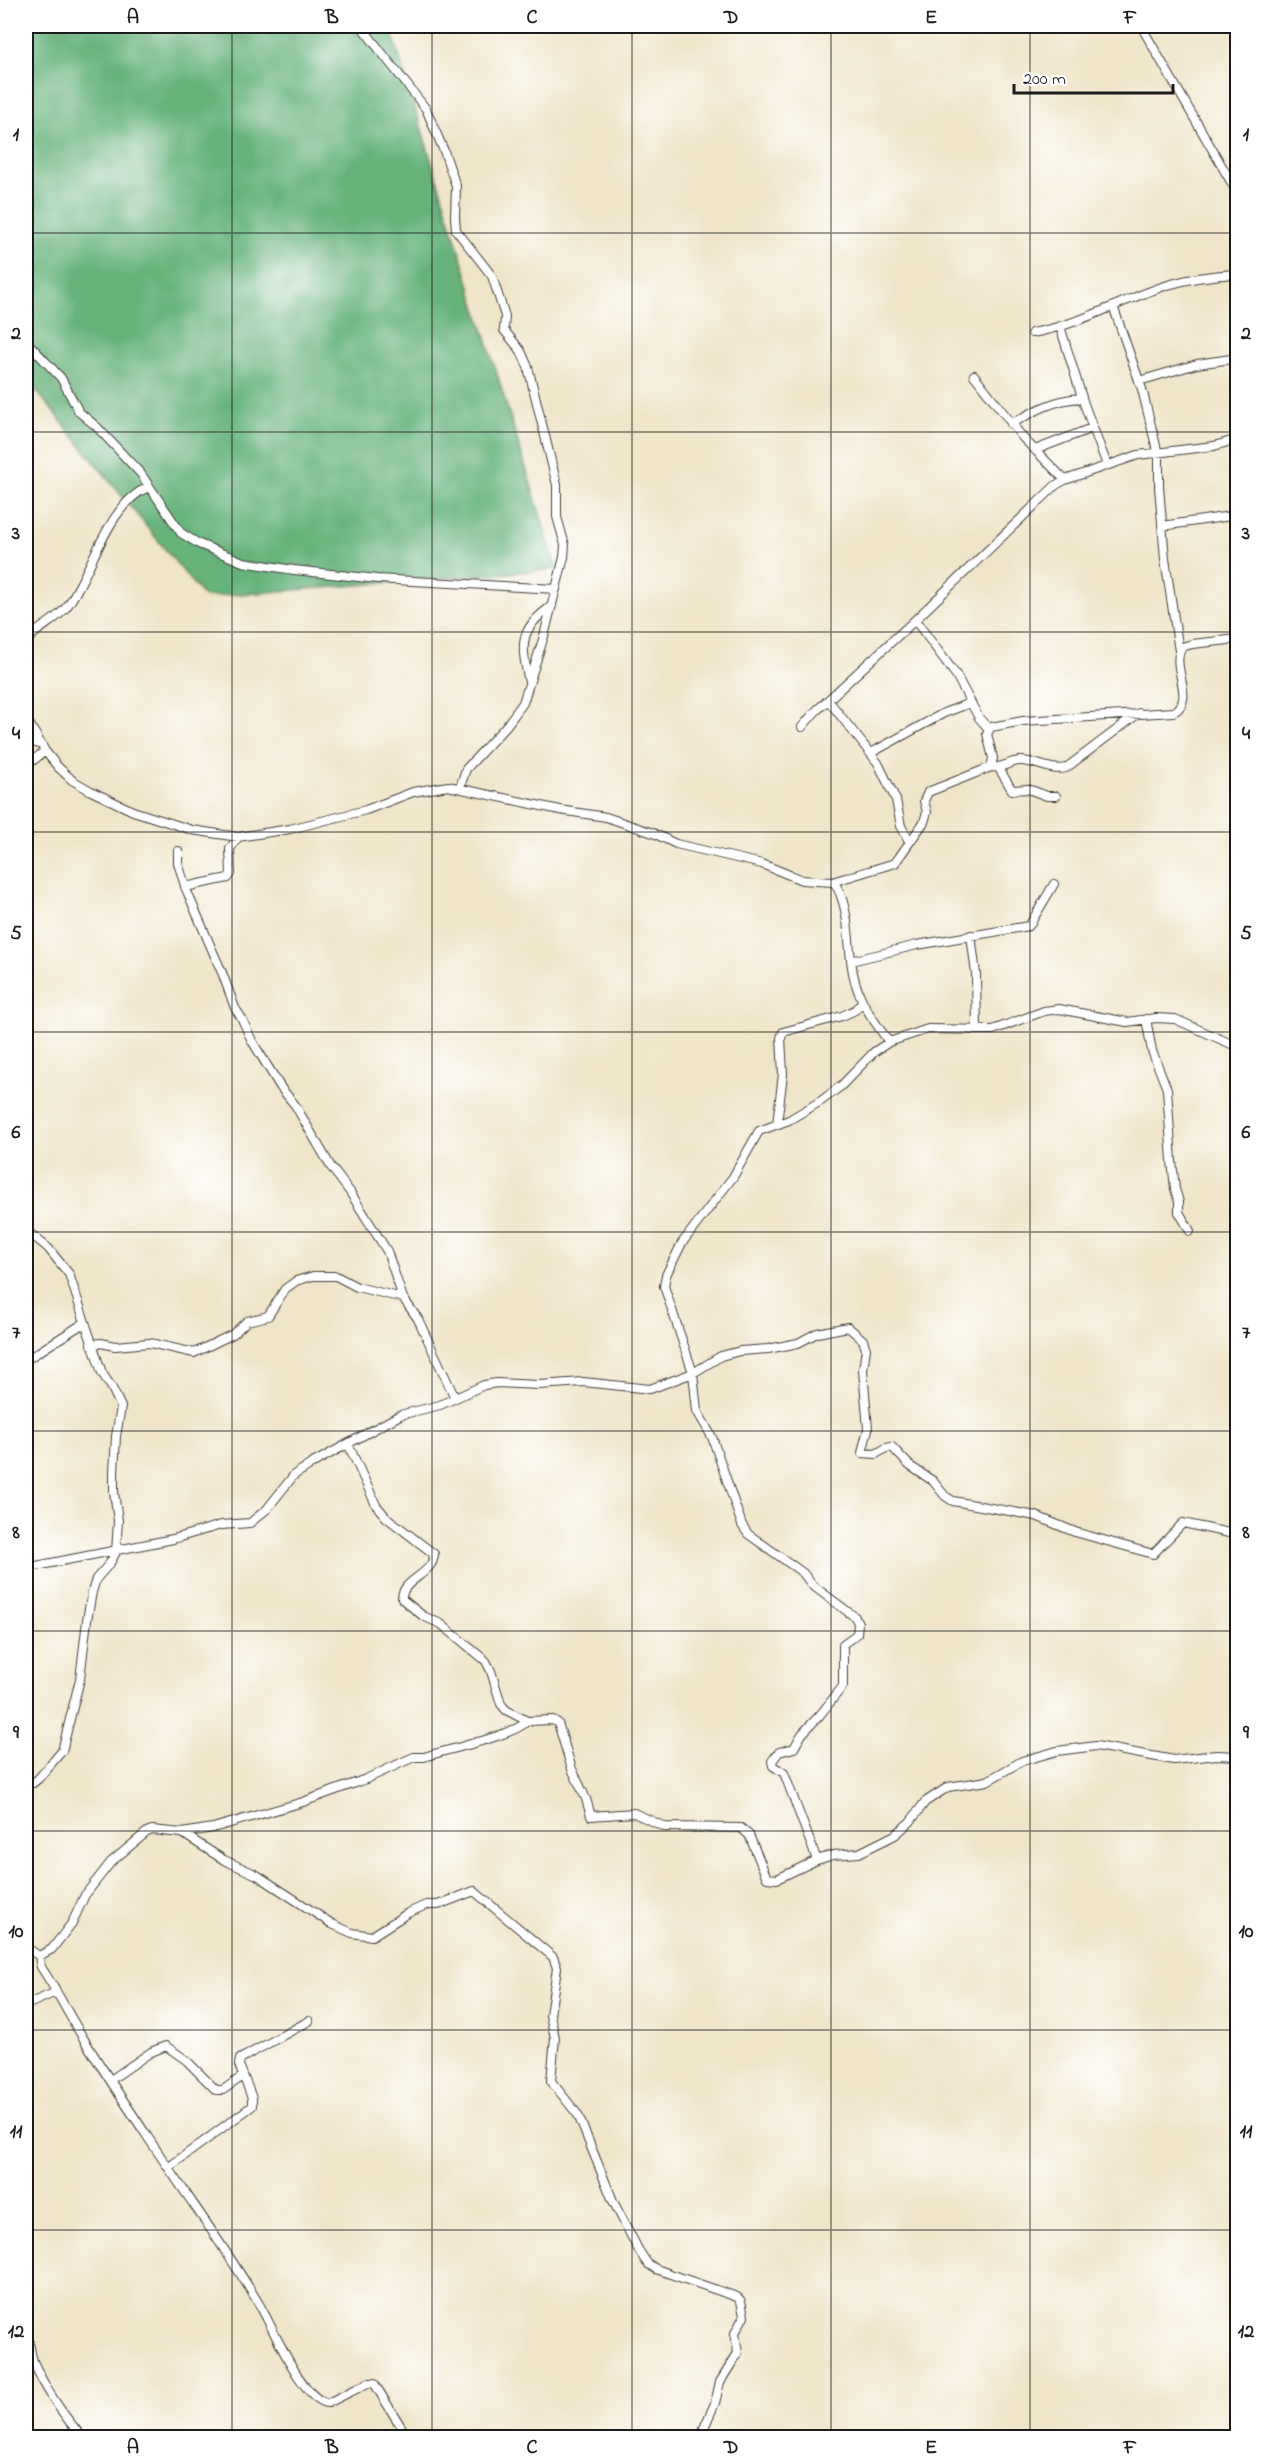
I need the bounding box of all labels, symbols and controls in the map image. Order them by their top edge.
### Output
text: A [127,4,139,33]
text: B [324,4,339,33]
text: C [527,4,538,33]
text: D [723,4,738,33]
text: E [925,4,937,33]
text: F [1123,4,1137,33]
scale bar [1014,57,1173,95]
text: 200 m [1023,67,1066,93]
text: 1 [13,121,20,150]
text: 1 [1243,121,1250,150]
text: 2 [10,320,21,349]
text: 2 [1240,320,1251,349]
text: 3 [11,520,20,549]
text: 3 [1241,520,1250,549]
text: 4 [12,720,21,749]
text: 4 [1242,720,1251,749]
text: 5 [10,920,22,949]
text: 5 [1240,920,1252,949]
text: 6 [12,1119,21,1148]
text: 6 [1242,1119,1251,1148]
text: 7 [12,1319,21,1348]
text: 7 [1242,1319,1251,1348]
text: 8 [11,1519,20,1548]
text: 8 [1241,1519,1250,1548]
text: 9 [12,1719,20,1748]
text: 9 [1242,1719,1250,1748]
text: 10 [9,1918,24,1947]
text: 10 [1239,1918,1254,1947]
text: 11 [10,2118,23,2147]
text: 11 [1240,2118,1253,2147]
text: 12 [8,2318,24,2347]
text: 12 [1238,2318,1254,2347]
text: A [127,2434,139,2463]
text: B [324,2434,339,2463]
text: C [527,2434,538,2463]
text: D [723,2434,738,2463]
text: E [925,2434,937,2463]
text: F [1123,2434,1137,2463]

